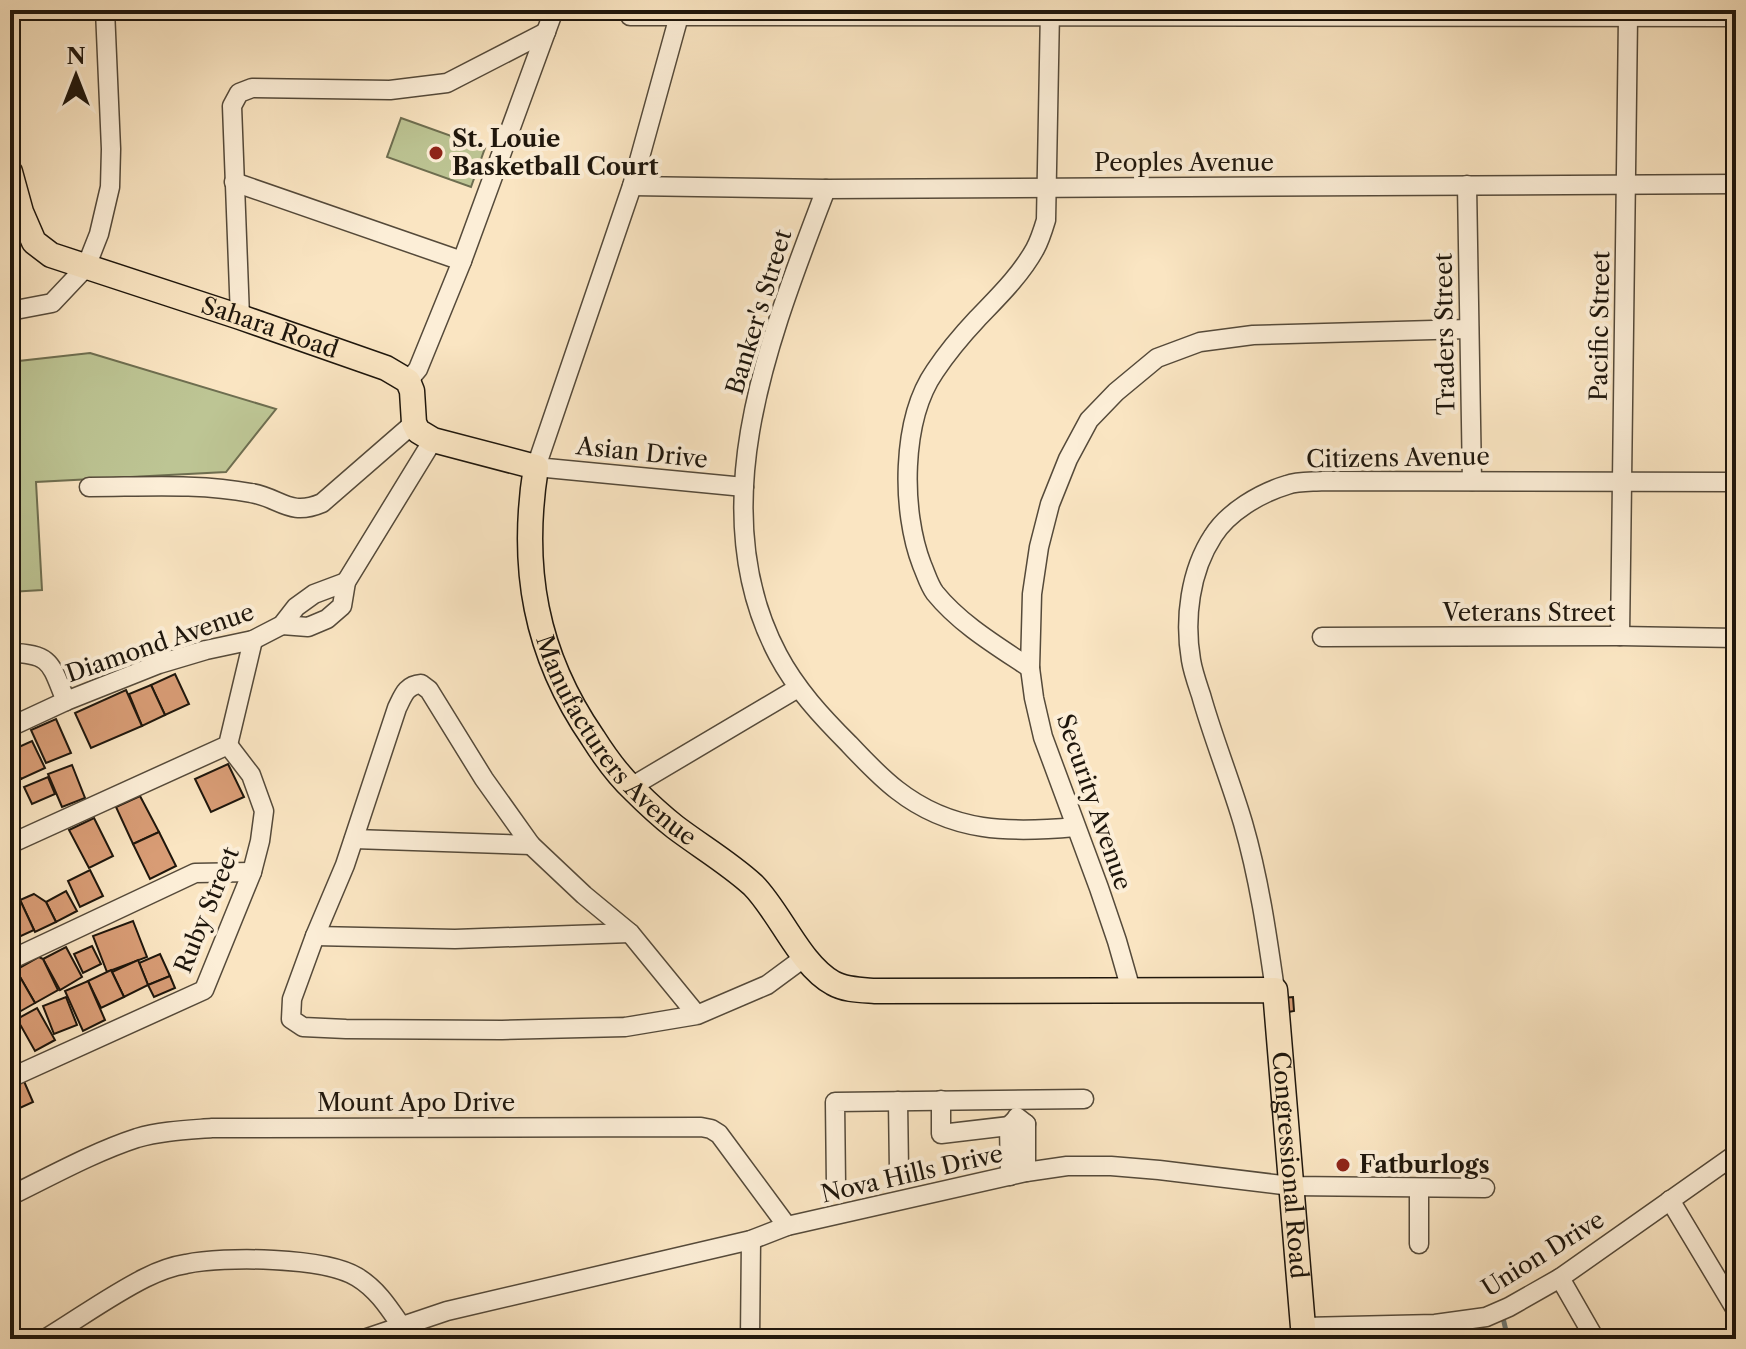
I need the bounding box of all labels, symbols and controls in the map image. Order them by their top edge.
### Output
north arrow [36,36,116,116]
text: N [66,43,86,70]
place label: St. Louie Basketball Court [452,124,659,181]
marker: St. Louie Basketball Court [427,144,445,162]
street label: Peoples Avenue [1094,148,1274,177]
street label: Banker's Street [720,225,798,398]
street label: Pacific Street [1584,250,1615,401]
street label: Traders Street [1429,252,1460,415]
street label: Sahara Road [198,290,342,364]
street label: Asian Drive [574,431,709,474]
street label: Citizens Avenue [1306,441,1490,474]
street label: Diamond Avenue [62,597,258,688]
street label: Veterans Street [1441,598,1616,627]
street label: Manufacturers Avenue [530,631,702,852]
street label: Security Avenue [1051,710,1138,894]
street label: Ruby Street [168,842,245,977]
street label: Congressional Road [1266,1050,1314,1280]
street label: Mount Apo Drive [317,1088,515,1117]
street label: Nova Hills Drive [818,1139,1006,1209]
place label: Fatburlogs [1359,1150,1490,1179]
marker: Fatburlogs [1334,1156,1352,1174]
street label: Union Drive [1476,1205,1609,1303]

